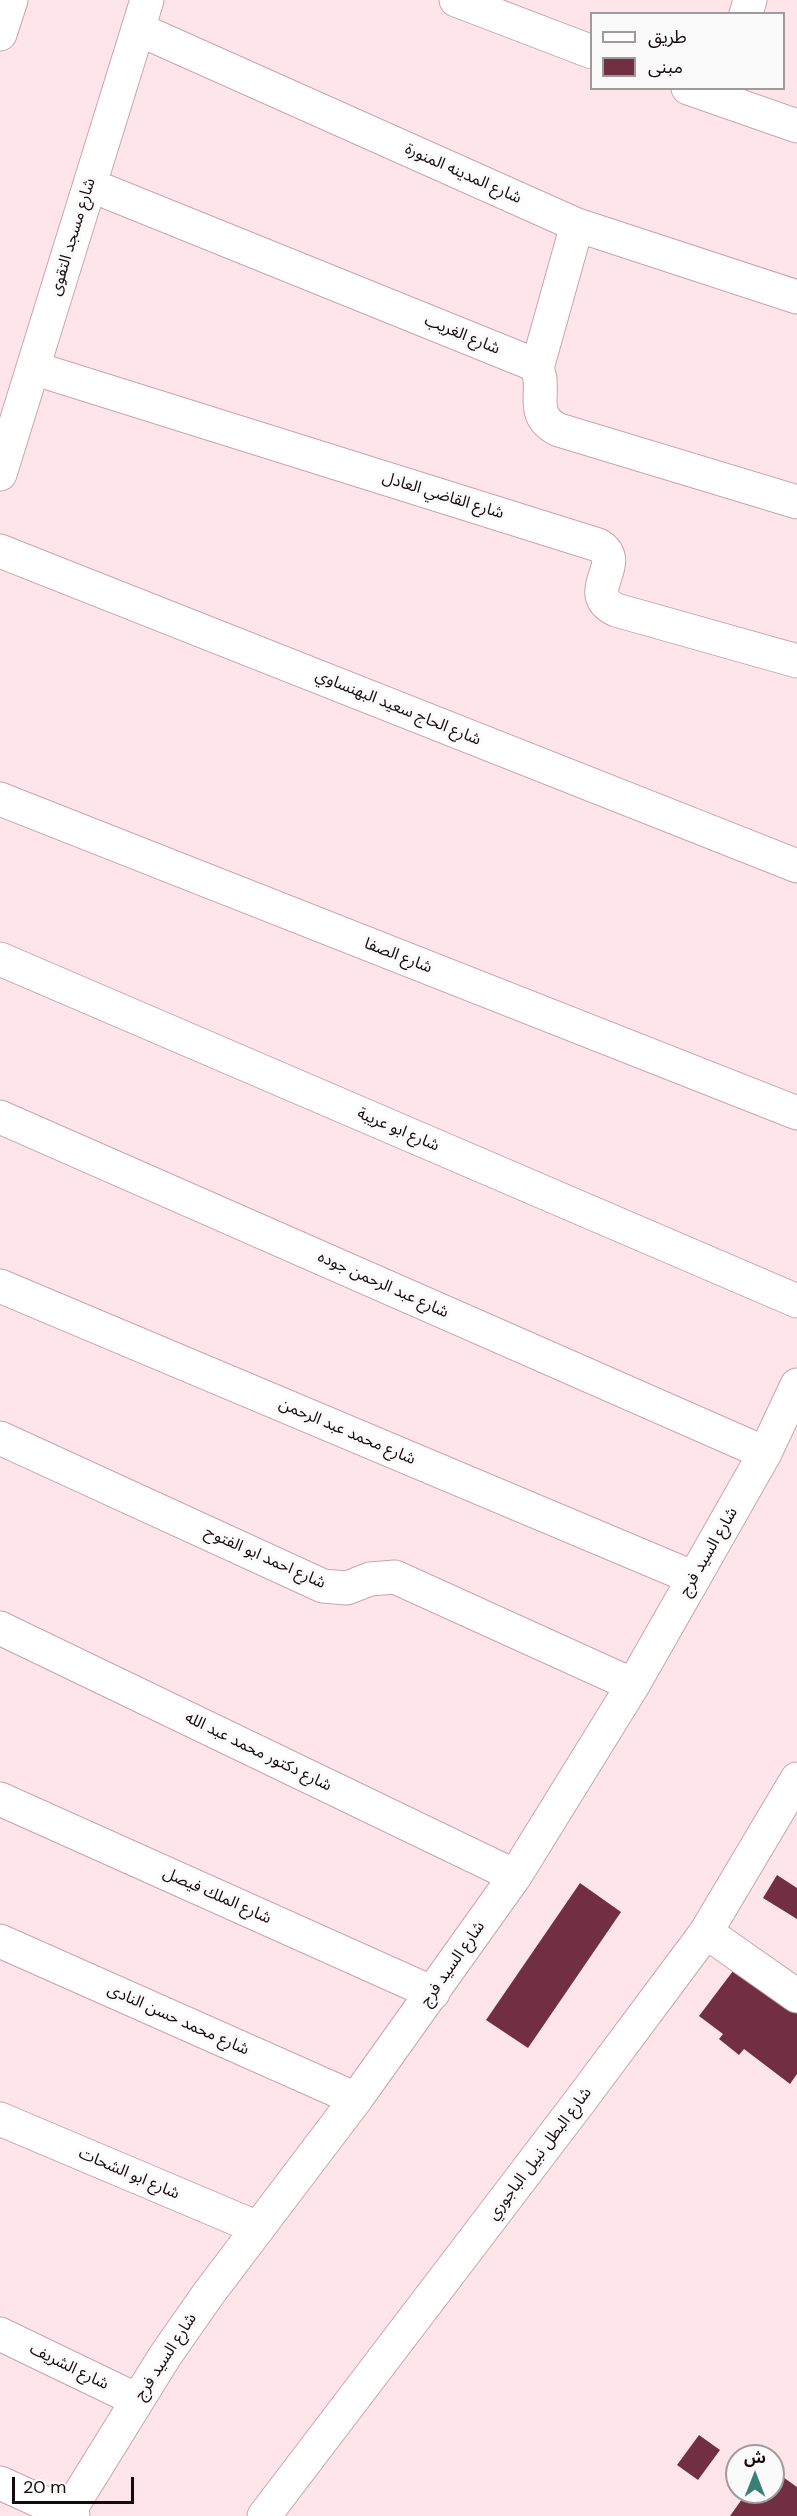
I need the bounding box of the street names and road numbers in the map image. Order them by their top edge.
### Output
street label: شارع المدينه المنورة [402,140,524,208]
street label: شارع مسجد التقوى [46,176,100,298]
street label: شارع الغريب [421,311,503,359]
street label: شارع القاضي العادل [380,468,506,524]
street label: شارع الحاج سعيد البهنساوي [312,666,484,750]
street label: شارع الصفا [361,934,435,978]
street label: شارع ابو عريبة [354,1104,442,1156]
street label: شارع عبد الرحمن جوده [315,1248,451,1322]
street label: شارع محمد عبد الرحمن [276,1395,418,1469]
street label: شارع السيد فرج [676,1504,742,1600]
street label: شارع احمد ابو الفتوح [202,1523,328,1593]
street label: شارع دكتور محمد عبد الله [182,1708,334,1796]
street label: شارع الملك فيصل [160,1864,274,1928]
street label: شارع السيد فرج [417,1918,489,2010]
street label: شارع محمد حسن النادى [104,1980,252,2060]
street label: شارع البطل نبيل الباجوري [484,2084,596,2224]
street label: شارع ابو الشحات [76,2144,182,2204]
street label: شارع السيد فرج [131,2310,201,2404]
street label: شارع الشريف [26,2340,112,2394]

